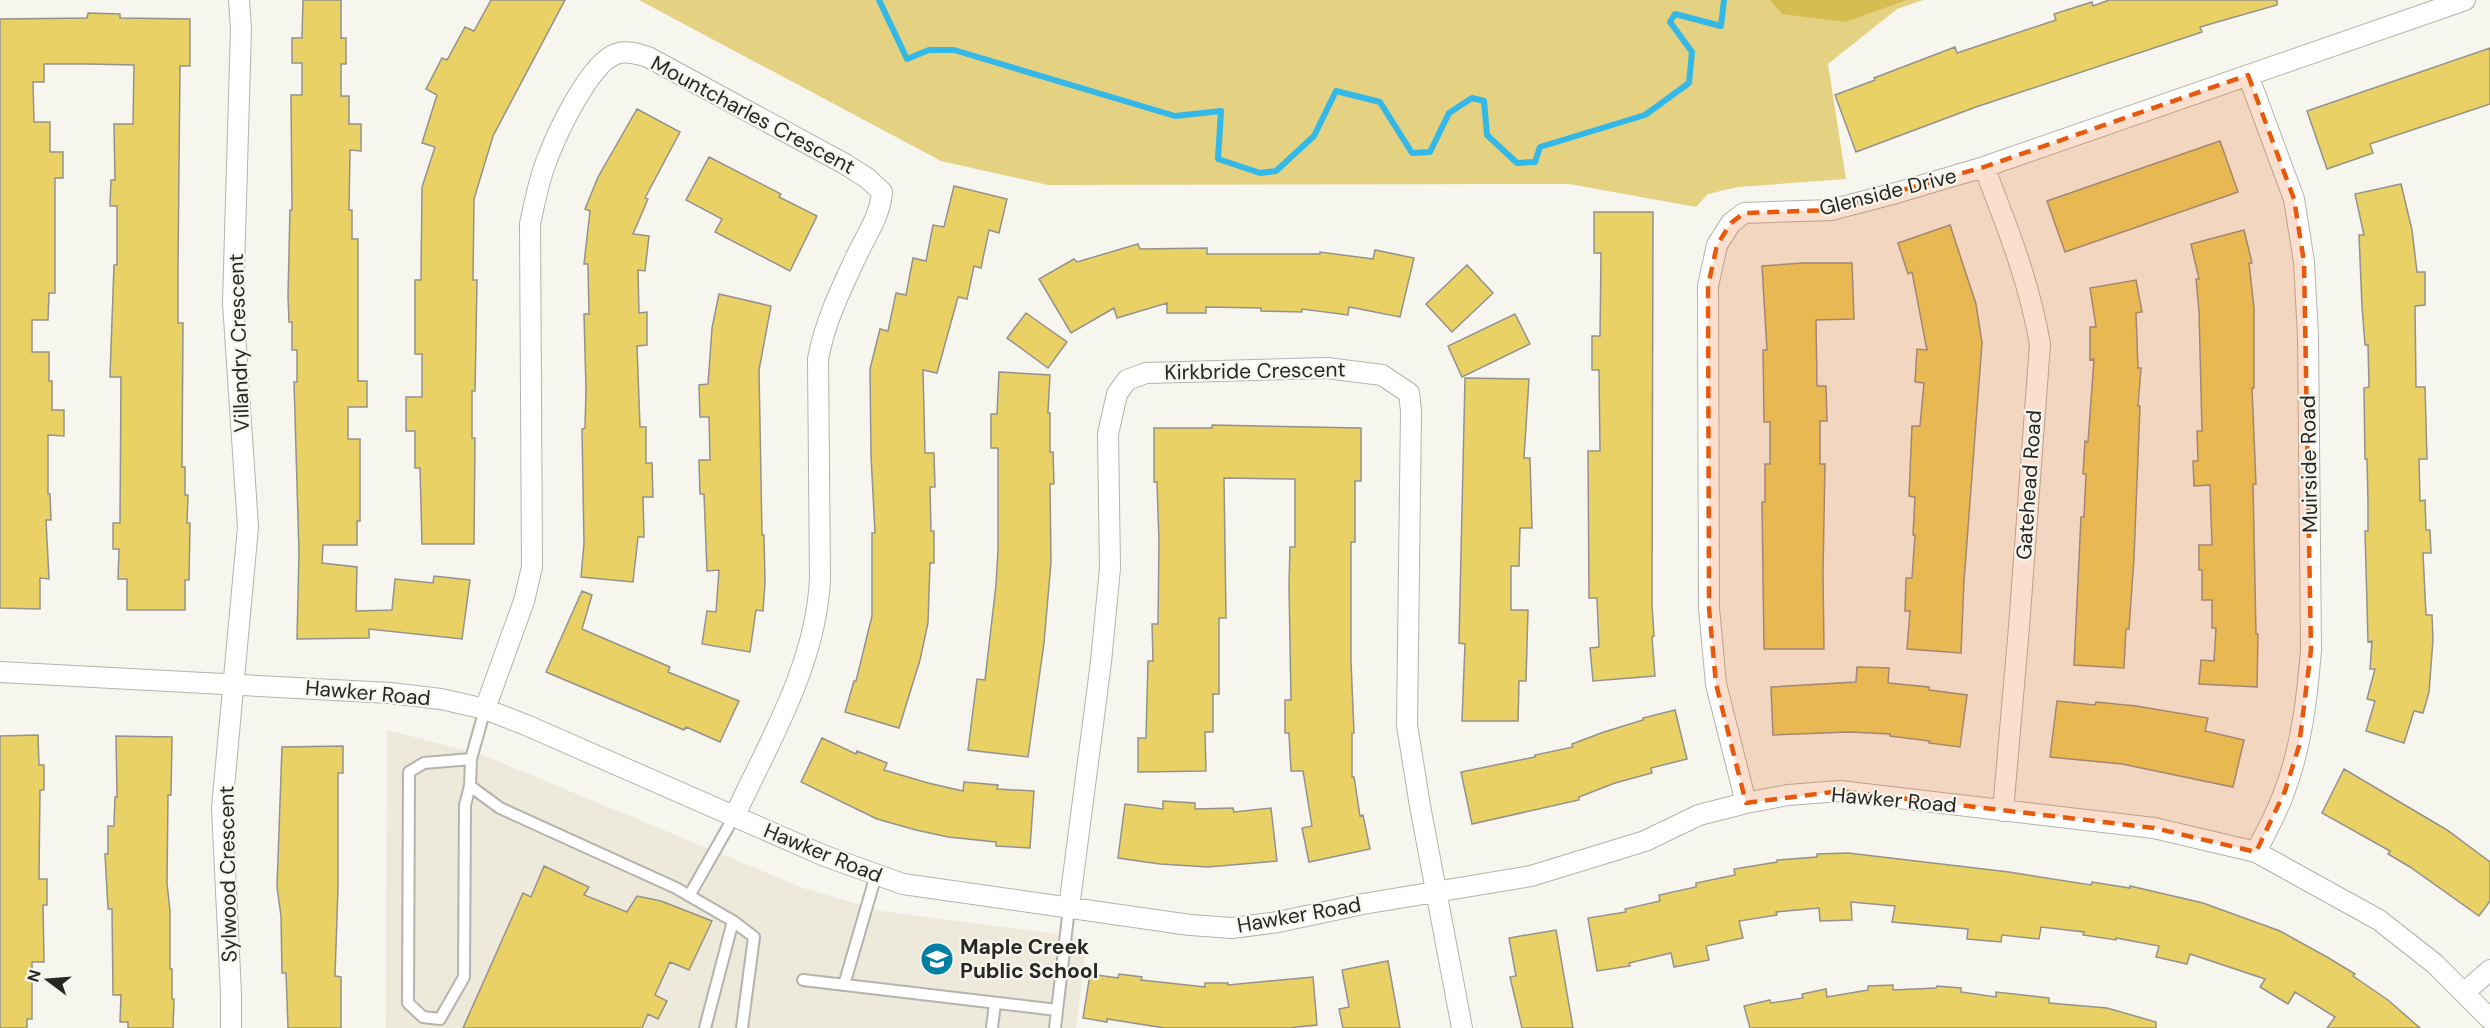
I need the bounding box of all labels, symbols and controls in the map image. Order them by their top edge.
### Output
street label: Mountcharles Crescent [646,49,860,181]
street label: Glenside Drive [1816,161,1960,223]
street label: Villandry Crescent [222,253,256,433]
street label: Kirkbride Crescent [1164,355,1346,387]
street label: Muirside Road [2294,395,2324,533]
street label: Gatehead Road [2010,409,2048,561]
street label: Hawker Road [304,674,432,712]
street label: Hawker Road [1830,781,1958,819]
street label: Sylwood Crescent [212,785,244,963]
street label: Hawker Road [760,817,886,889]
street label: Hawker Road [1235,890,1363,940]
place label: Maple Creek Public School [960,933,1098,985]
school or university icon: Maple Creek Public School [919,941,955,977]
north arrow [18,950,78,1010]
text: N [22,967,46,985]

